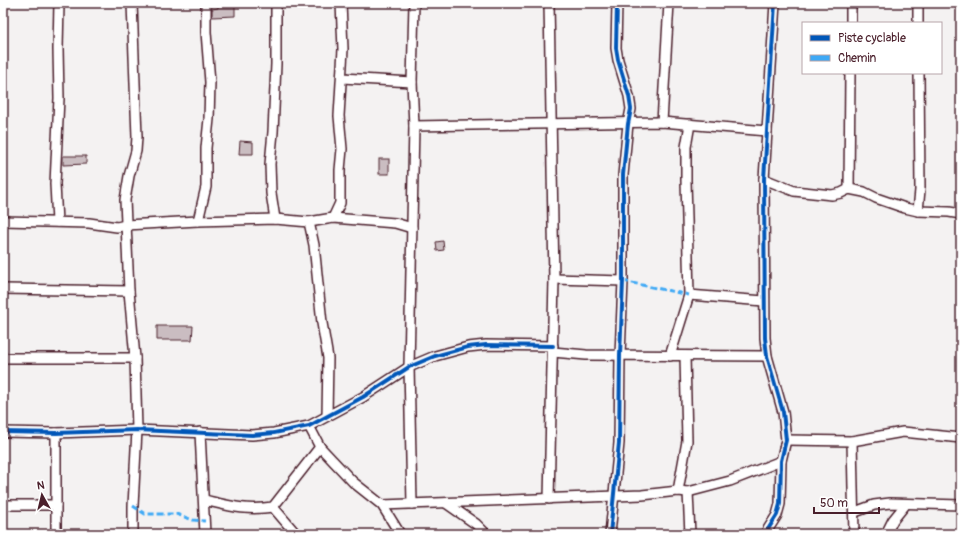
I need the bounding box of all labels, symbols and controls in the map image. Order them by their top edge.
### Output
legend [802,22,942,74]
text: Piste cyclable [838,31,906,46]
text: Chemin [838,51,877,66]
north arrow [22,475,62,515]
text: N [36,479,46,493]
scale bar [814,489,879,515]
text: 50 m [820,496,848,511]

